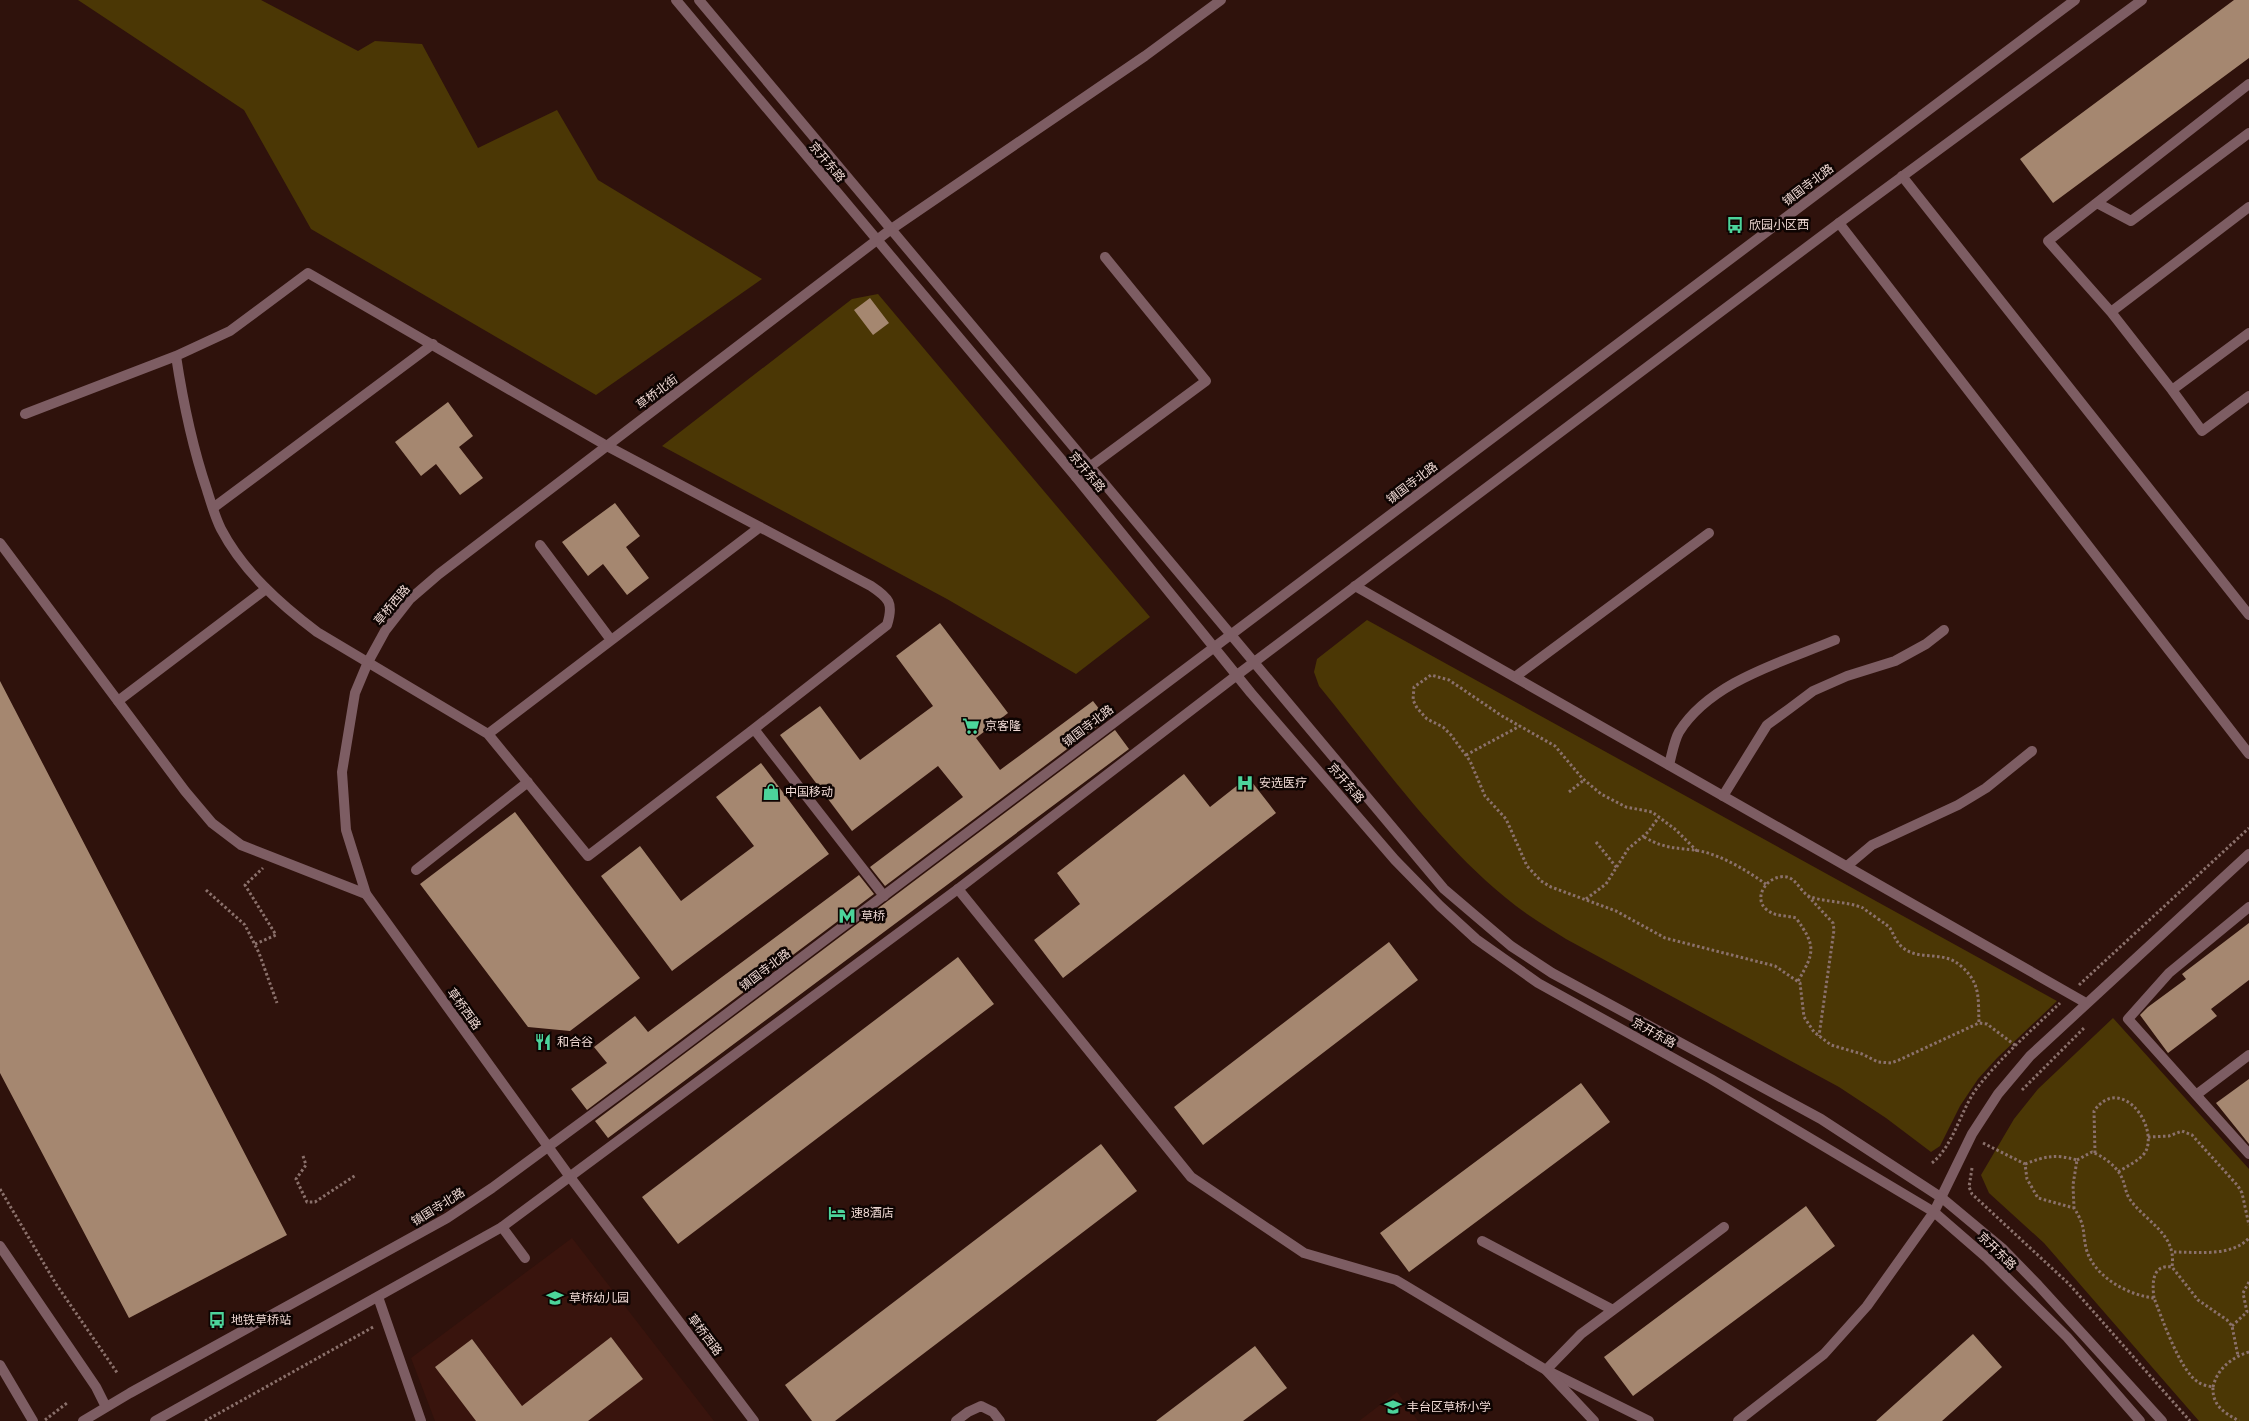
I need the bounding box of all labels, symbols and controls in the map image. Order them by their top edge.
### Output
street label: 京开东路 [806,139,848,185]
street label: 镇国寺北路 [1780,161,1836,209]
bus stop icon: 欣园小区西 [1725,215,1745,235]
place label: 欣园小区西 [1749,218,1809,232]
street label: 草桥北街 [634,372,680,412]
street label: 京开东路 [1066,449,1108,495]
street label: 镇国寺北路 [1384,459,1440,507]
street label: 草桥西路 [371,582,413,628]
street label: 镇国寺北路 [1060,702,1116,750]
supermarket icon: 京客隆 [961,716,981,736]
place label: 京客隆 [985,719,1021,733]
street label: 京开东路 [1325,760,1367,806]
hospital icon: 安选医疗 [1235,773,1255,793]
place label: 安选医疗 [1259,776,1307,790]
shop icon: 中国移动 [761,782,781,802]
place label: 中国移动 [785,785,833,799]
metro station icon: 草桥 [837,906,857,926]
place label: 草桥 [861,909,885,923]
street label: 镇国寺北路 [737,946,793,994]
street label: 草桥西路 [444,985,484,1033]
street label: 京开东路 [1630,1015,1678,1051]
restaurant icon: 和合谷 [533,1032,553,1052]
place label: 和合谷 [557,1035,593,1049]
street label: 镇国寺北路 [409,1185,467,1229]
hotel icon: 速8酒店 [827,1203,847,1223]
place label: 速8酒店 [851,1206,894,1220]
street label: 京开东路 [1975,1229,2019,1273]
school or university icon: 草桥幼儿园 [545,1288,565,1308]
place label: 草桥幼儿园 [569,1291,629,1305]
bus stop icon: 地铁草桥站 [207,1310,227,1330]
street label: 草桥西路 [685,1312,725,1358]
place label: 地铁草桥站 [231,1313,291,1327]
school or university icon: 丰台区草桥小学 [1383,1397,1403,1417]
place label: 丰台区草桥小学 [1407,1400,1491,1414]

